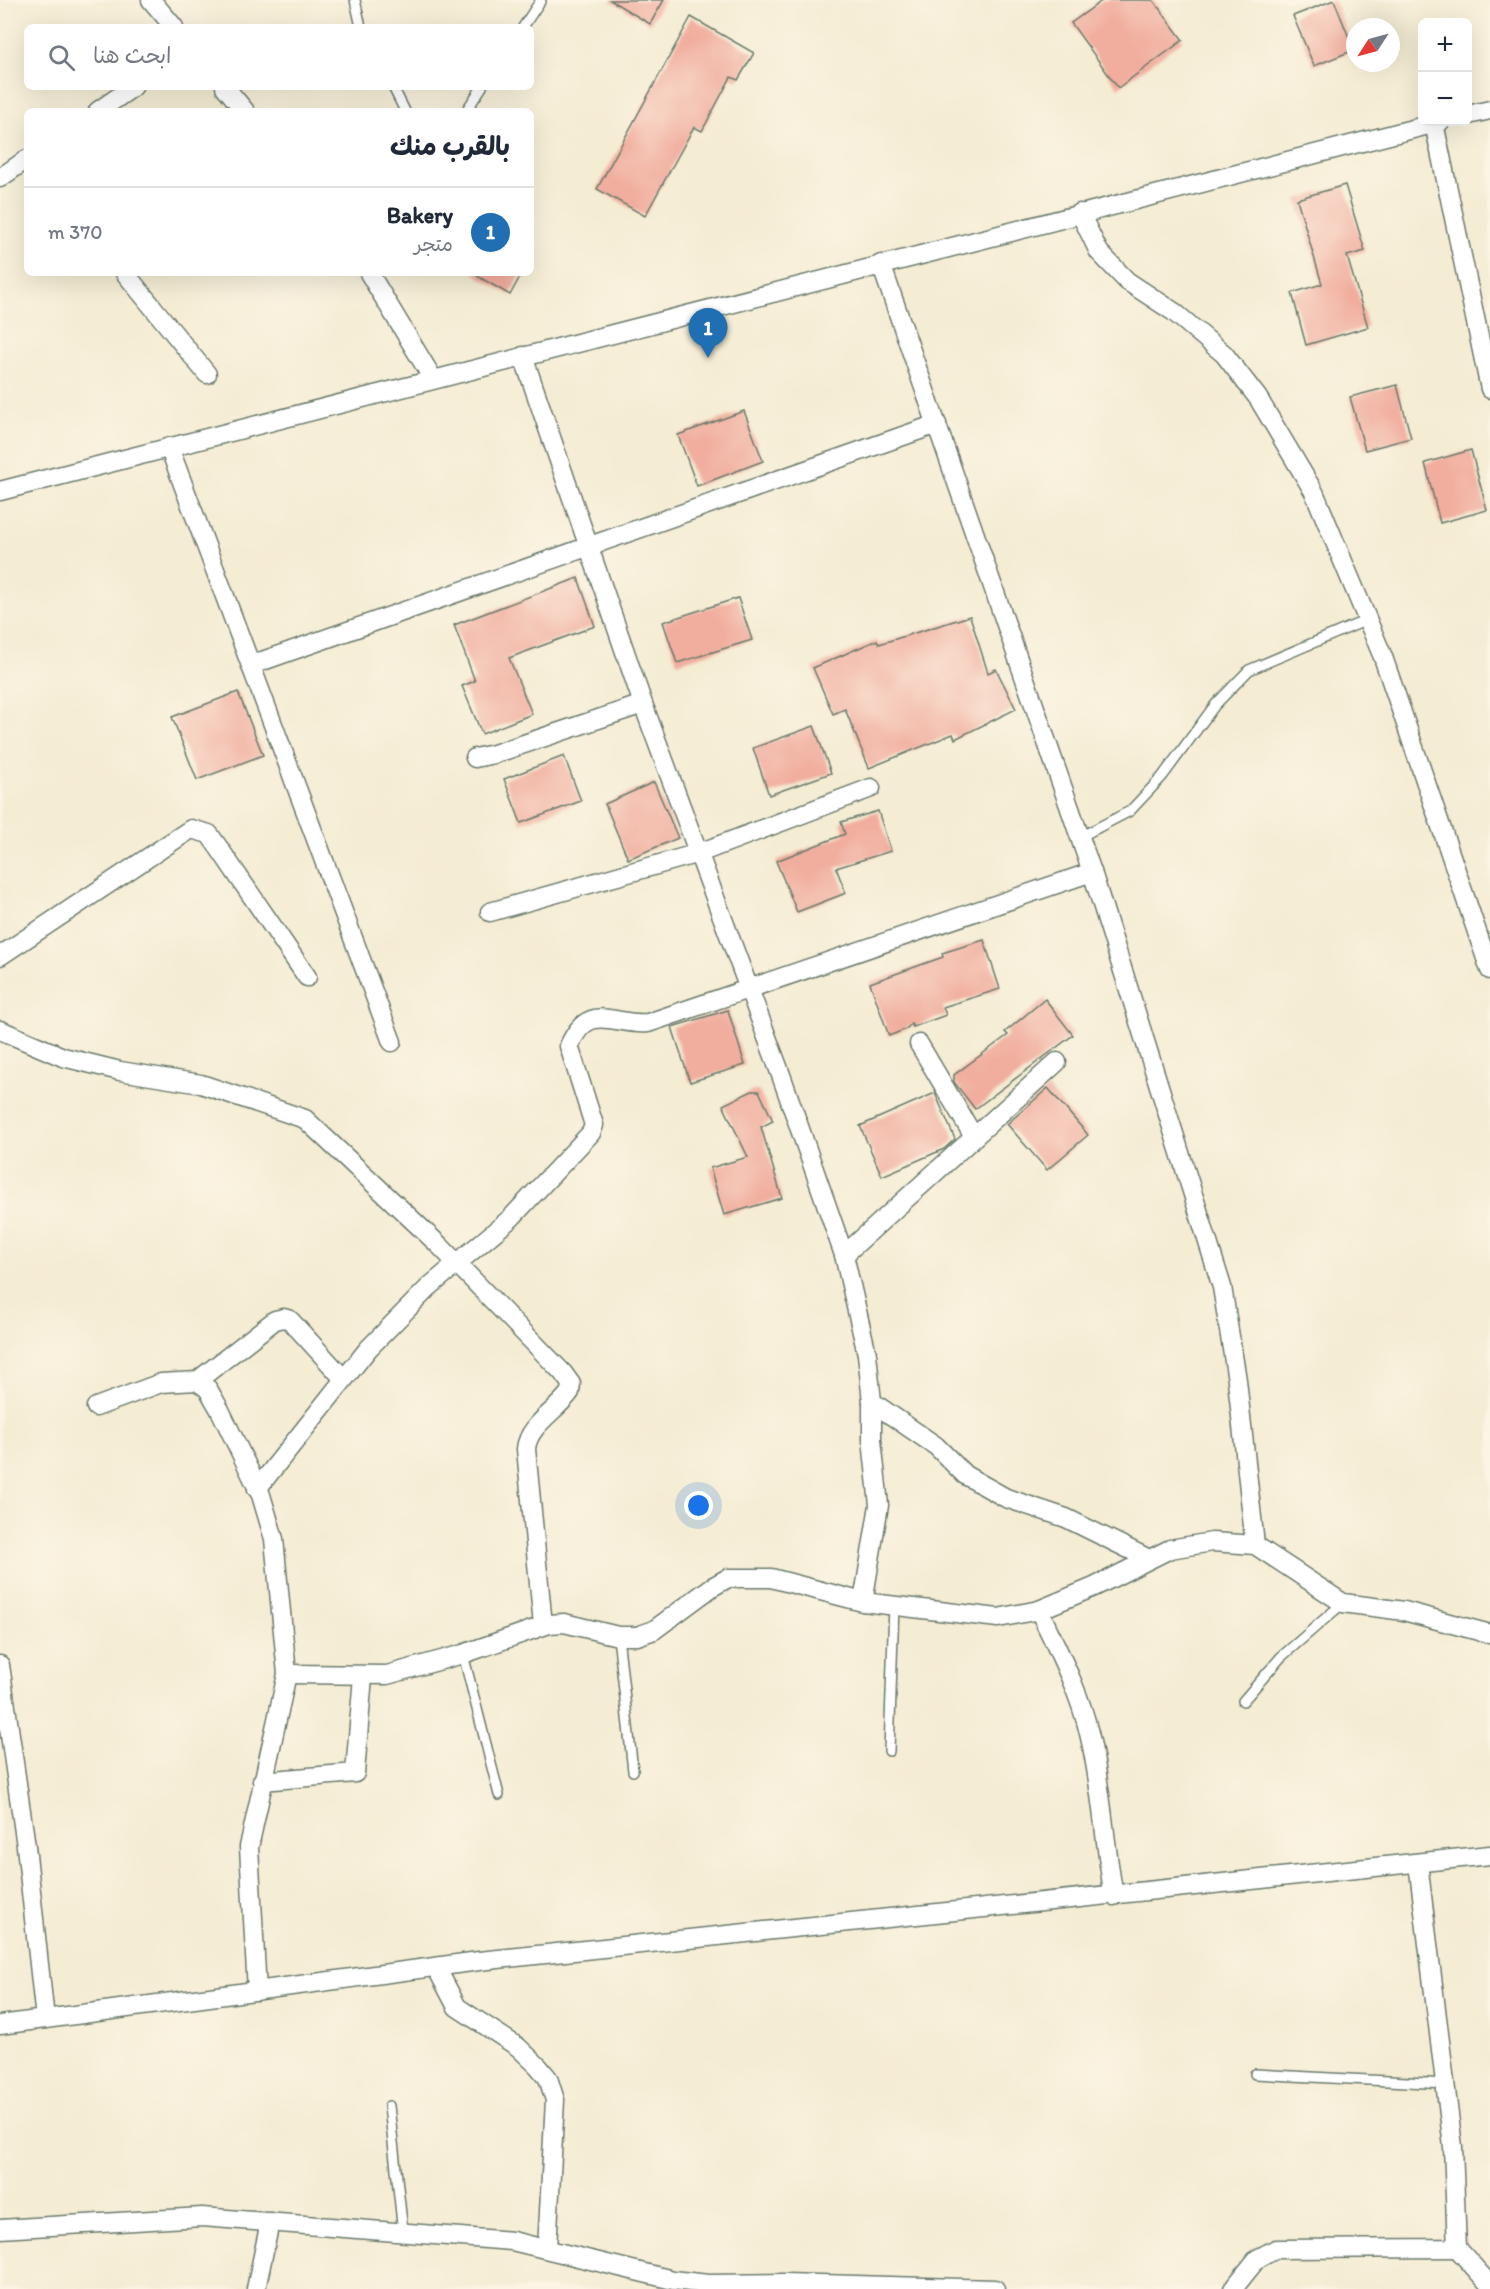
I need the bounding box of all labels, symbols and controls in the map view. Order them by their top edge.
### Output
north arrow [1346,18,1400,72]
map controls [1418,18,1472,126]
button: + [1418,18,1472,72]
search box [24,24,534,90]
icon: search [45,41,78,74]
text: ابحث هنا [93,42,172,69]
button: − [1418,72,1472,126]
text: بالقرب منك [390,130,510,162]
text: Bakery [387,202,453,229]
text: 370 m [48,220,102,244]
text: 1 [486,220,495,244]
text: متجر [414,232,453,256]
pin: 1 [688,308,728,358]
your location [684,1491,713,1520]

